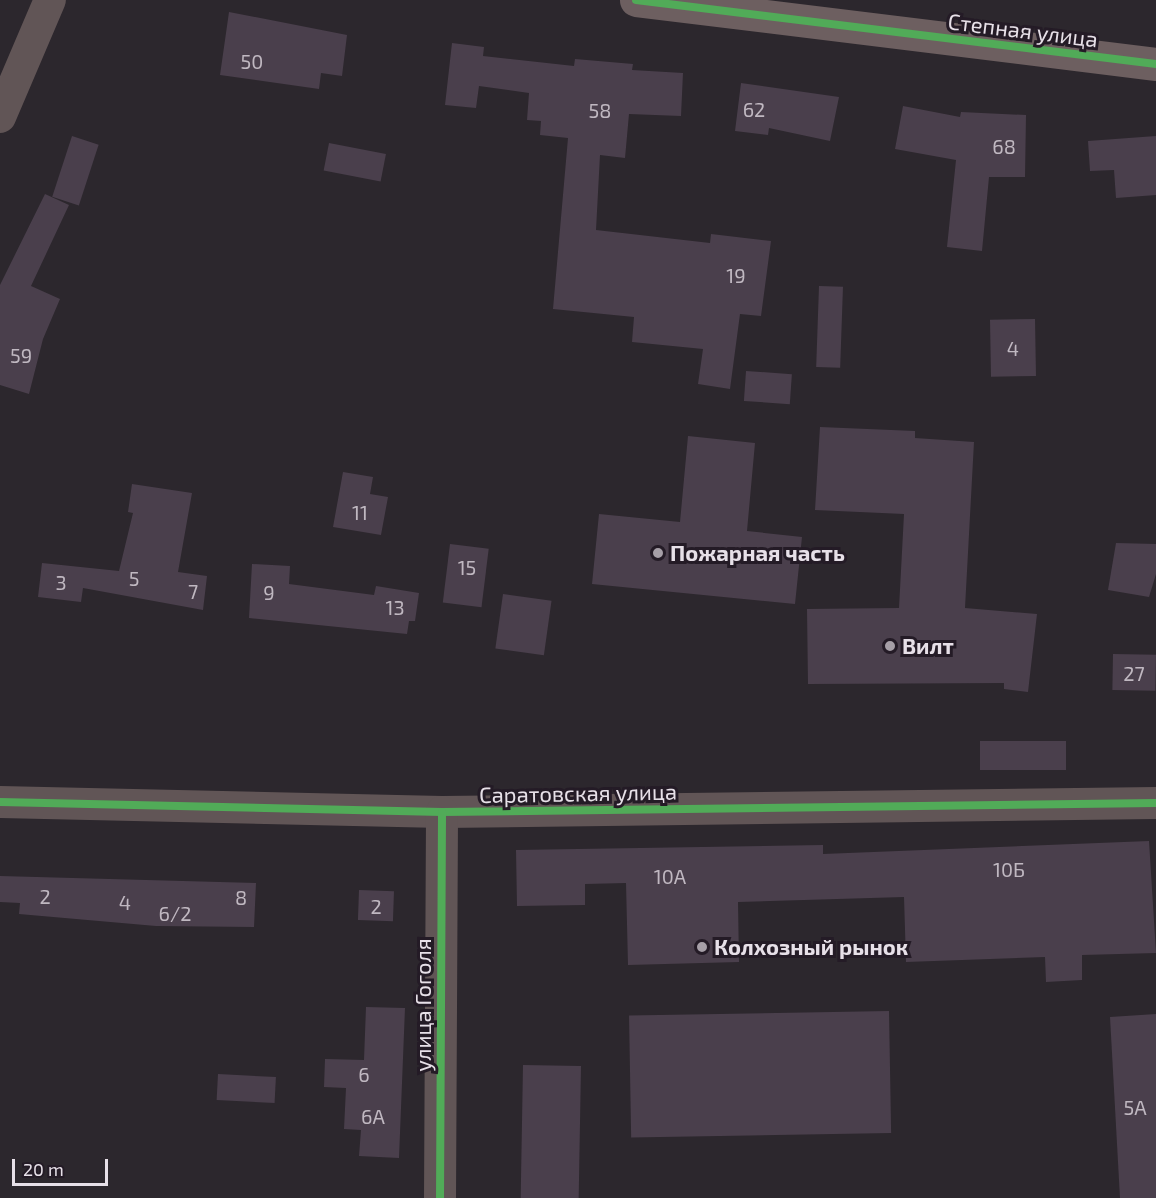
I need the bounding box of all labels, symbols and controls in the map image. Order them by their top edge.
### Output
street label: Степная улица [946,8,1100,52]
house number: 50 [241,49,263,73]
house number: 62 [743,97,765,121]
house number: 58 [589,98,611,122]
house number: 68 [992,134,1016,158]
house number: 19 [726,263,746,287]
house number: 4 [1007,336,1019,360]
house number: 59 [10,343,32,367]
house number: 11 [352,500,368,524]
place label: Пожарная часть [670,540,845,566]
marker: Пожарная часть [651,546,665,560]
house number: 15 [458,555,476,579]
house number: 5 [129,566,139,590]
house number: 3 [55,570,67,594]
house number: 7 [188,579,198,603]
house number: 9 [263,580,275,604]
house number: 13 [385,595,405,619]
place label: Вилт [902,633,954,659]
marker: Вилт [883,639,897,653]
house number: 27 [1123,661,1145,685]
street label: Саратовская улица [479,778,677,808]
house number: 10Б [993,857,1025,881]
house number: 10А [654,864,686,888]
house number: 2 [39,884,51,908]
house number: 8 [235,885,247,909]
house number: 4 [119,890,131,914]
house number: 2 [370,894,382,918]
house number: 6/2 [158,901,192,925]
place label: Колхозный рынок [714,934,908,960]
street label: улица Гоголя [410,938,436,1072]
marker: Колхозный рынок [695,940,709,954]
house number: 6 [358,1062,370,1086]
house number: 5А [1123,1095,1147,1119]
house number: 6А [361,1104,385,1128]
scale bar [15,1147,111,1185]
text: 20 m [23,1158,64,1180]

